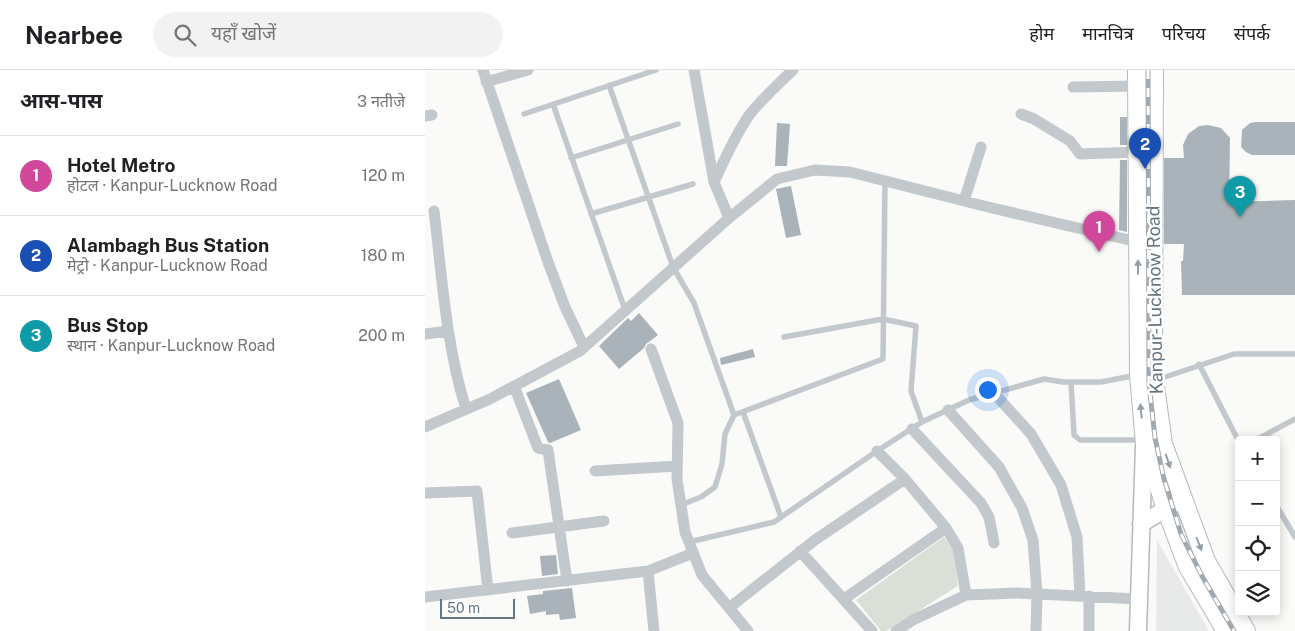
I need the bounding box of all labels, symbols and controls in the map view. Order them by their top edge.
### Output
search box [153,12,503,57]
text: Nearbee [25,21,123,49]
icon: search [171,21,199,49]
text: यहाँ खोजें [211,22,276,44]
text: होम [1029,23,1054,44]
text: मानचित्र [1082,23,1134,44]
text: परिचय [1162,23,1206,44]
text: संपर्क [1234,23,1270,44]
text: आस-पास [20,88,102,113]
text: 3 नतीजे [357,92,405,111]
pin: 2 [1129,128,1161,169]
text: Hotel Metro [67,154,176,176]
text: 1 [33,166,39,185]
text: 120 m [361,166,405,185]
text: होटल · Kanpur-Lucknow Road [67,176,278,195]
pin: 3 [1224,176,1256,217]
street label: Kanpur-Lucknow Road [1142,205,1167,395]
pin: 1 [1083,211,1115,252]
text: Alambagh Bus Station [67,234,269,256]
text: 2 [31,246,41,265]
text: 180 m [361,246,405,265]
text: मेट्रो · Kanpur-Lucknow Road [67,256,268,275]
one-way arrow [1134,258,1142,274]
text: Bus Stop [67,314,148,336]
text: 3 [31,326,41,345]
text: 200 m [358,326,405,345]
text: स्थान · Kanpur-Lucknow Road [67,336,275,355]
your location [975,377,1001,403]
one-way arrow [1137,403,1145,419]
map controls [1235,436,1280,616]
button: + [1235,436,1280,481]
one-way arrow [1165,454,1172,469]
button: − [1235,481,1280,526]
button: locate [1235,526,1280,571]
one-way arrow [1195,537,1203,552]
button: layers [1235,571,1280,616]
scale bar [440,596,515,619]
text: 50 m [447,600,480,616]

